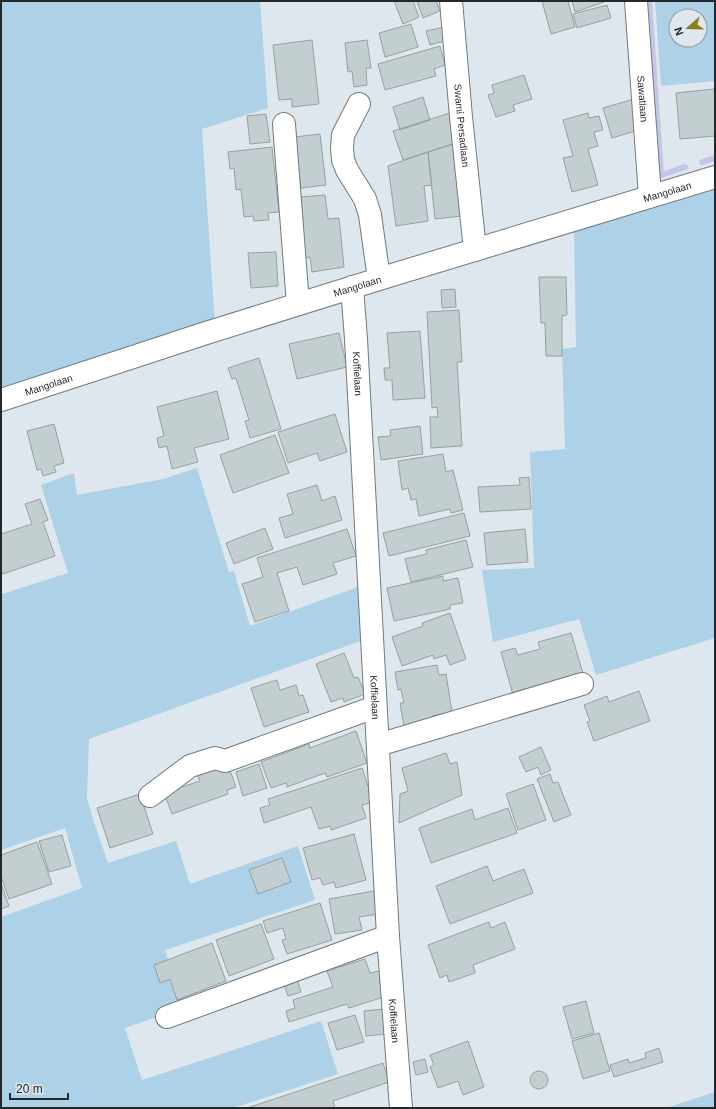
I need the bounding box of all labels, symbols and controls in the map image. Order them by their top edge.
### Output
north arrow [668,8,708,48]
text: N [672,26,686,37]
street label: Sawatlaan [635,75,650,122]
street label: Swami Persadlaan [452,84,471,168]
street label: Mangolaan [642,180,693,204]
street label: Mangolaan [332,274,383,299]
street label: Koffielaan [351,351,364,396]
street label: Mangolaan [23,372,74,398]
street label: Koffielaan [368,675,381,720]
street label: Koffielaan [387,998,401,1043]
scale bar [10,1075,68,1101]
text: 20 m [16,1082,43,1096]

